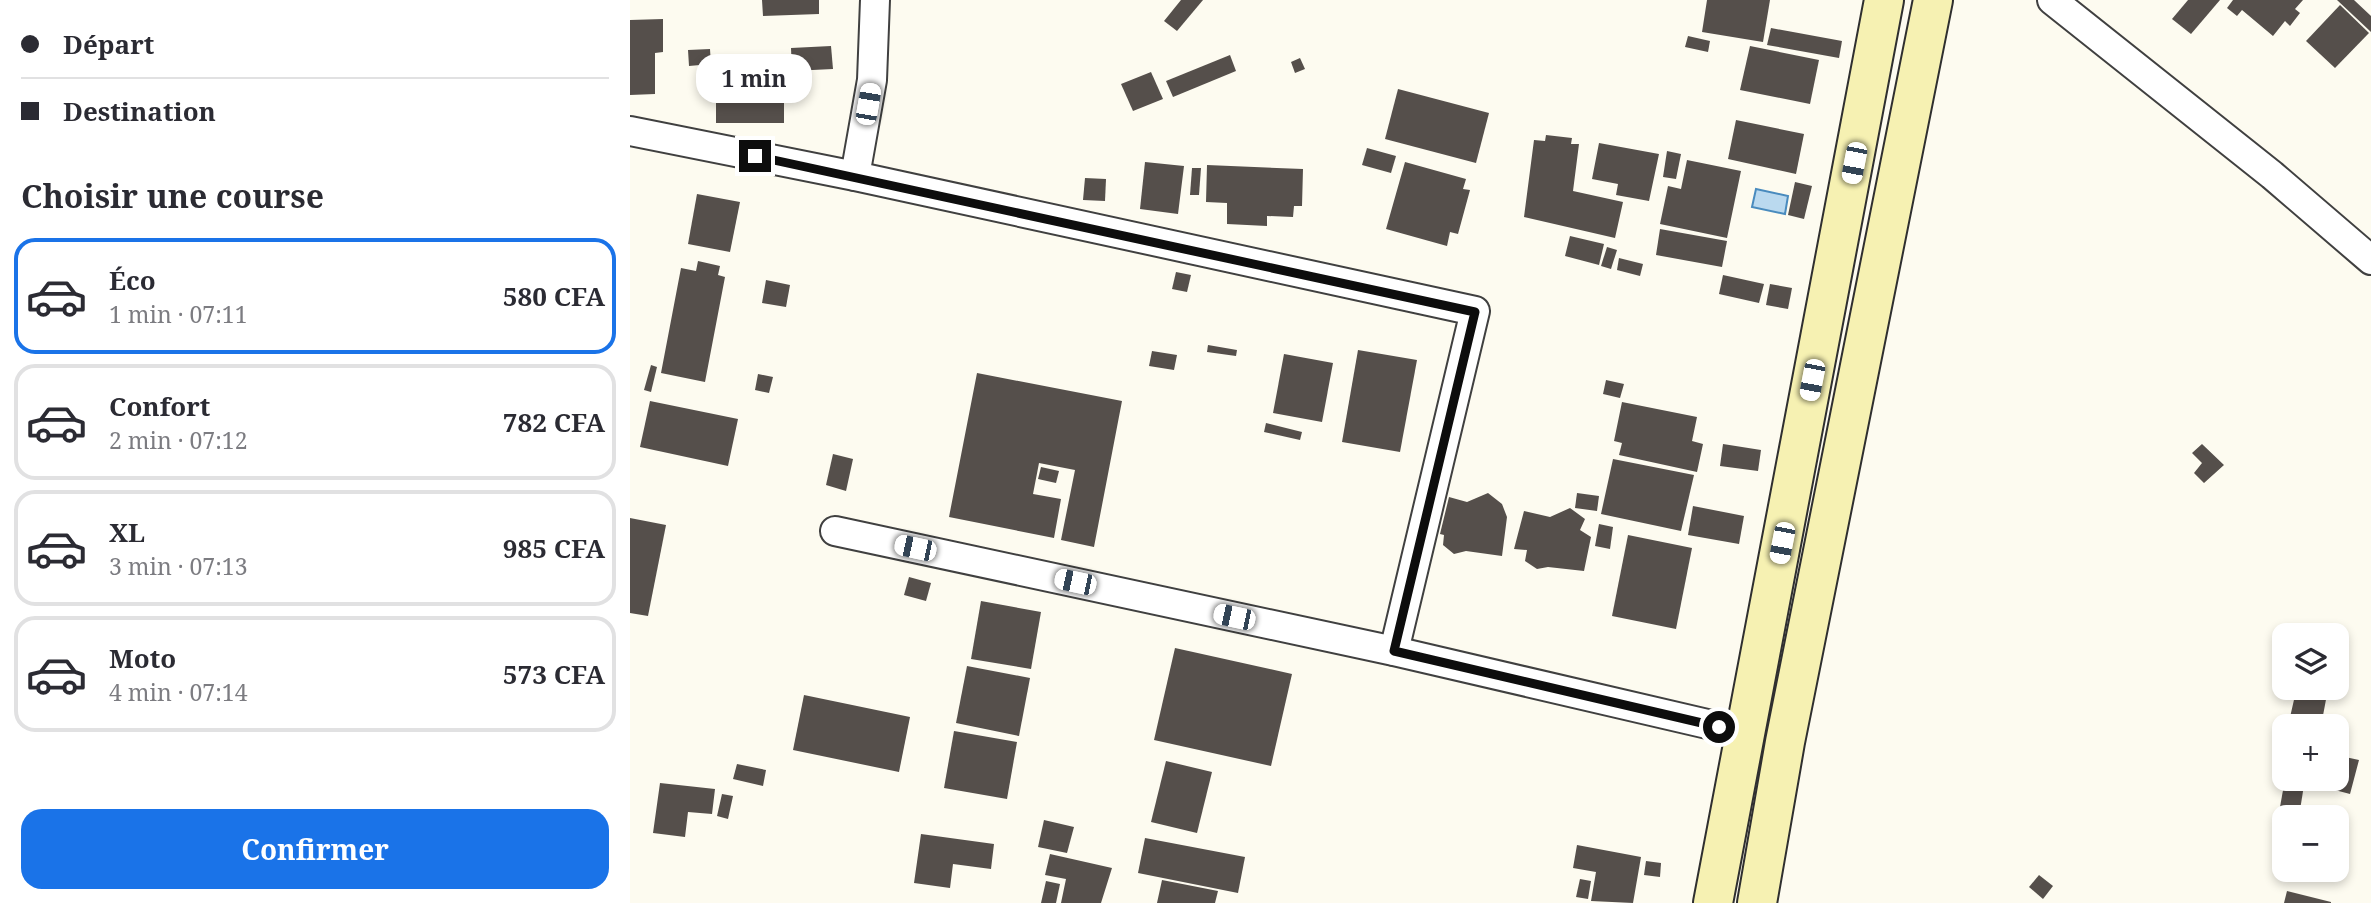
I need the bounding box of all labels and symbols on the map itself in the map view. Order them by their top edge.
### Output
callout: 1 min [697,54,813,104]
car [855,81,882,127]
route end [739,140,771,172]
car [1840,140,1869,186]
car [1798,357,1827,403]
car [1768,520,1797,566]
car [893,533,938,563]
car [1053,567,1098,597]
car [1212,602,1257,632]
route start [1703,711,1735,743]

